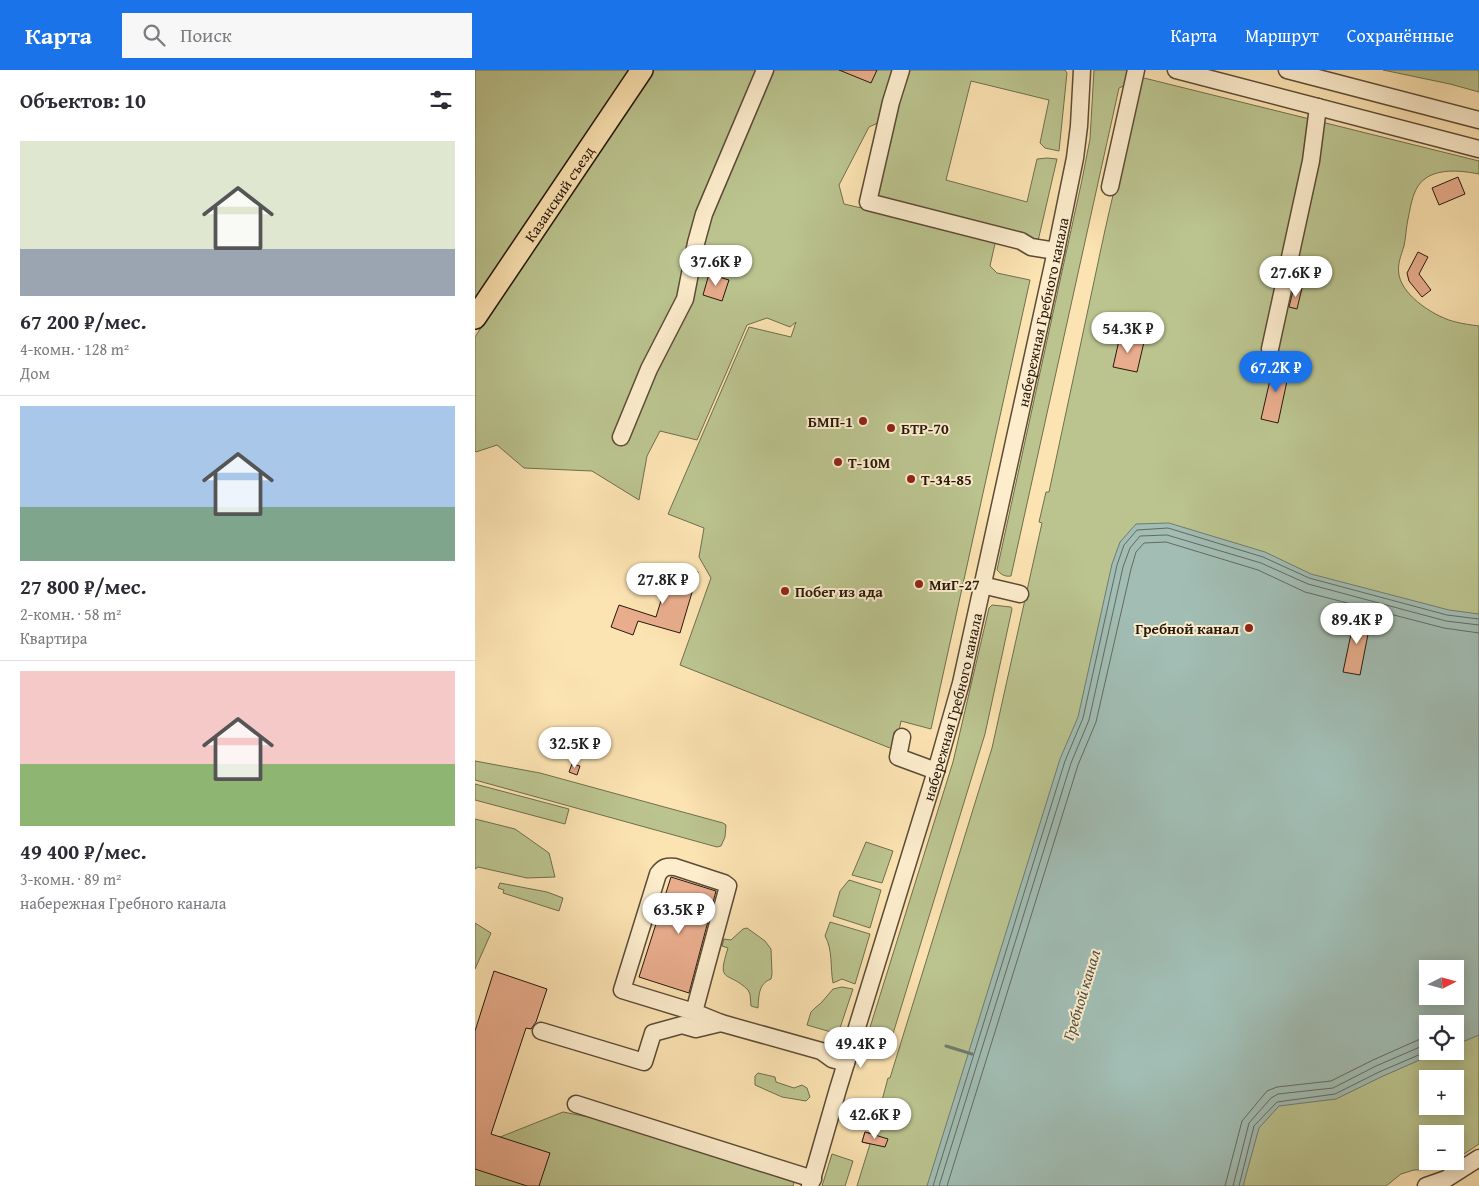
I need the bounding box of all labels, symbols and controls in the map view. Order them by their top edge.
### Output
search box [122,13,472,58]
text: Карта [25,18,92,53]
icon: search [140,21,168,49]
text: Поиск [180,21,232,49]
text: Карта [1171,22,1217,49]
text: Маршрут [1245,22,1319,49]
text: Сохранённые [1347,22,1454,49]
text: Объектов: 10 [20,85,146,116]
icon: filters [427,86,455,114]
street label: Казанский съезд [519,141,599,246]
icon: home [193,173,283,263]
street label: набережная Гребного канала [1012,214,1073,409]
pin: 37.6K ₽ [670,244,762,287]
text: 37.6K ₽ [690,249,742,273]
pin: 27.6K ₽ [1250,256,1342,298]
text: 27.6K ₽ [1270,260,1322,284]
text: 67 200 ₽/мес. [20,306,146,337]
pin: 54.3K ₽ [1082,312,1174,354]
text: 54.3K ₽ [1102,316,1154,340]
text: 4-комн. · 128 m² [20,337,129,361]
pin: 67.2K ₽ [1230,350,1322,393]
text: 67.2K ₽ [1250,355,1302,379]
text: Дом [20,361,50,385]
place label: БМП-1 [808,411,853,432]
marker: БМП-1 [857,415,869,427]
place label: БТР-70 [901,418,949,439]
marker: БТР-70 [885,422,897,434]
icon: home [193,439,283,529]
place label: Т-10М [848,452,891,473]
marker: Т-10М [832,456,844,468]
place label: T-34-85 [921,469,972,490]
marker: T-34-85 [905,473,917,485]
pin: 27.8K ₽ [617,562,709,605]
text: 27.8K ₽ [637,567,689,591]
text: 27 800 ₽/мес. [20,571,146,602]
place label: МиГ-27 [929,574,980,595]
marker: МиГ-27 [913,578,925,590]
place label: Побег из ада [795,581,883,602]
marker: Побег из ада [779,585,791,597]
text: 2-комн. · 58 m² [20,602,121,626]
pin: 89.4K ₽ [1311,602,1403,645]
text: 89.4K ₽ [1331,607,1383,631]
street label: набережная Гребного канала [917,610,987,803]
place label: Гребной канал [1135,618,1239,639]
marker: Гребной канал [1243,622,1255,634]
text: Квартира [20,626,87,650]
icon: home [193,704,283,794]
pin: 32.5K ₽ [529,726,621,769]
text: 32.5K ₽ [549,731,601,755]
text: 49 400 ₽/мес. [20,836,146,867]
text: 3-комн. · 89 m² [20,867,121,891]
text: набережная Гребного канала [20,891,226,915]
pin: 63.5K ₽ [633,892,725,935]
text: 63.5K ₽ [653,897,705,921]
water label: Гребной канал [1056,946,1106,1044]
north arrow [1419,960,1464,1005]
map controls [1419,960,1464,1170]
button: locate [1419,1015,1464,1060]
pin: 49.4K ₽ [815,1026,907,1069]
text: 49.4K ₽ [835,1031,887,1055]
button: + [1419,1070,1464,1115]
pin: 42.6K ₽ [829,1098,921,1140]
text: 42.6K ₽ [849,1102,901,1126]
button: − [1419,1125,1464,1170]

